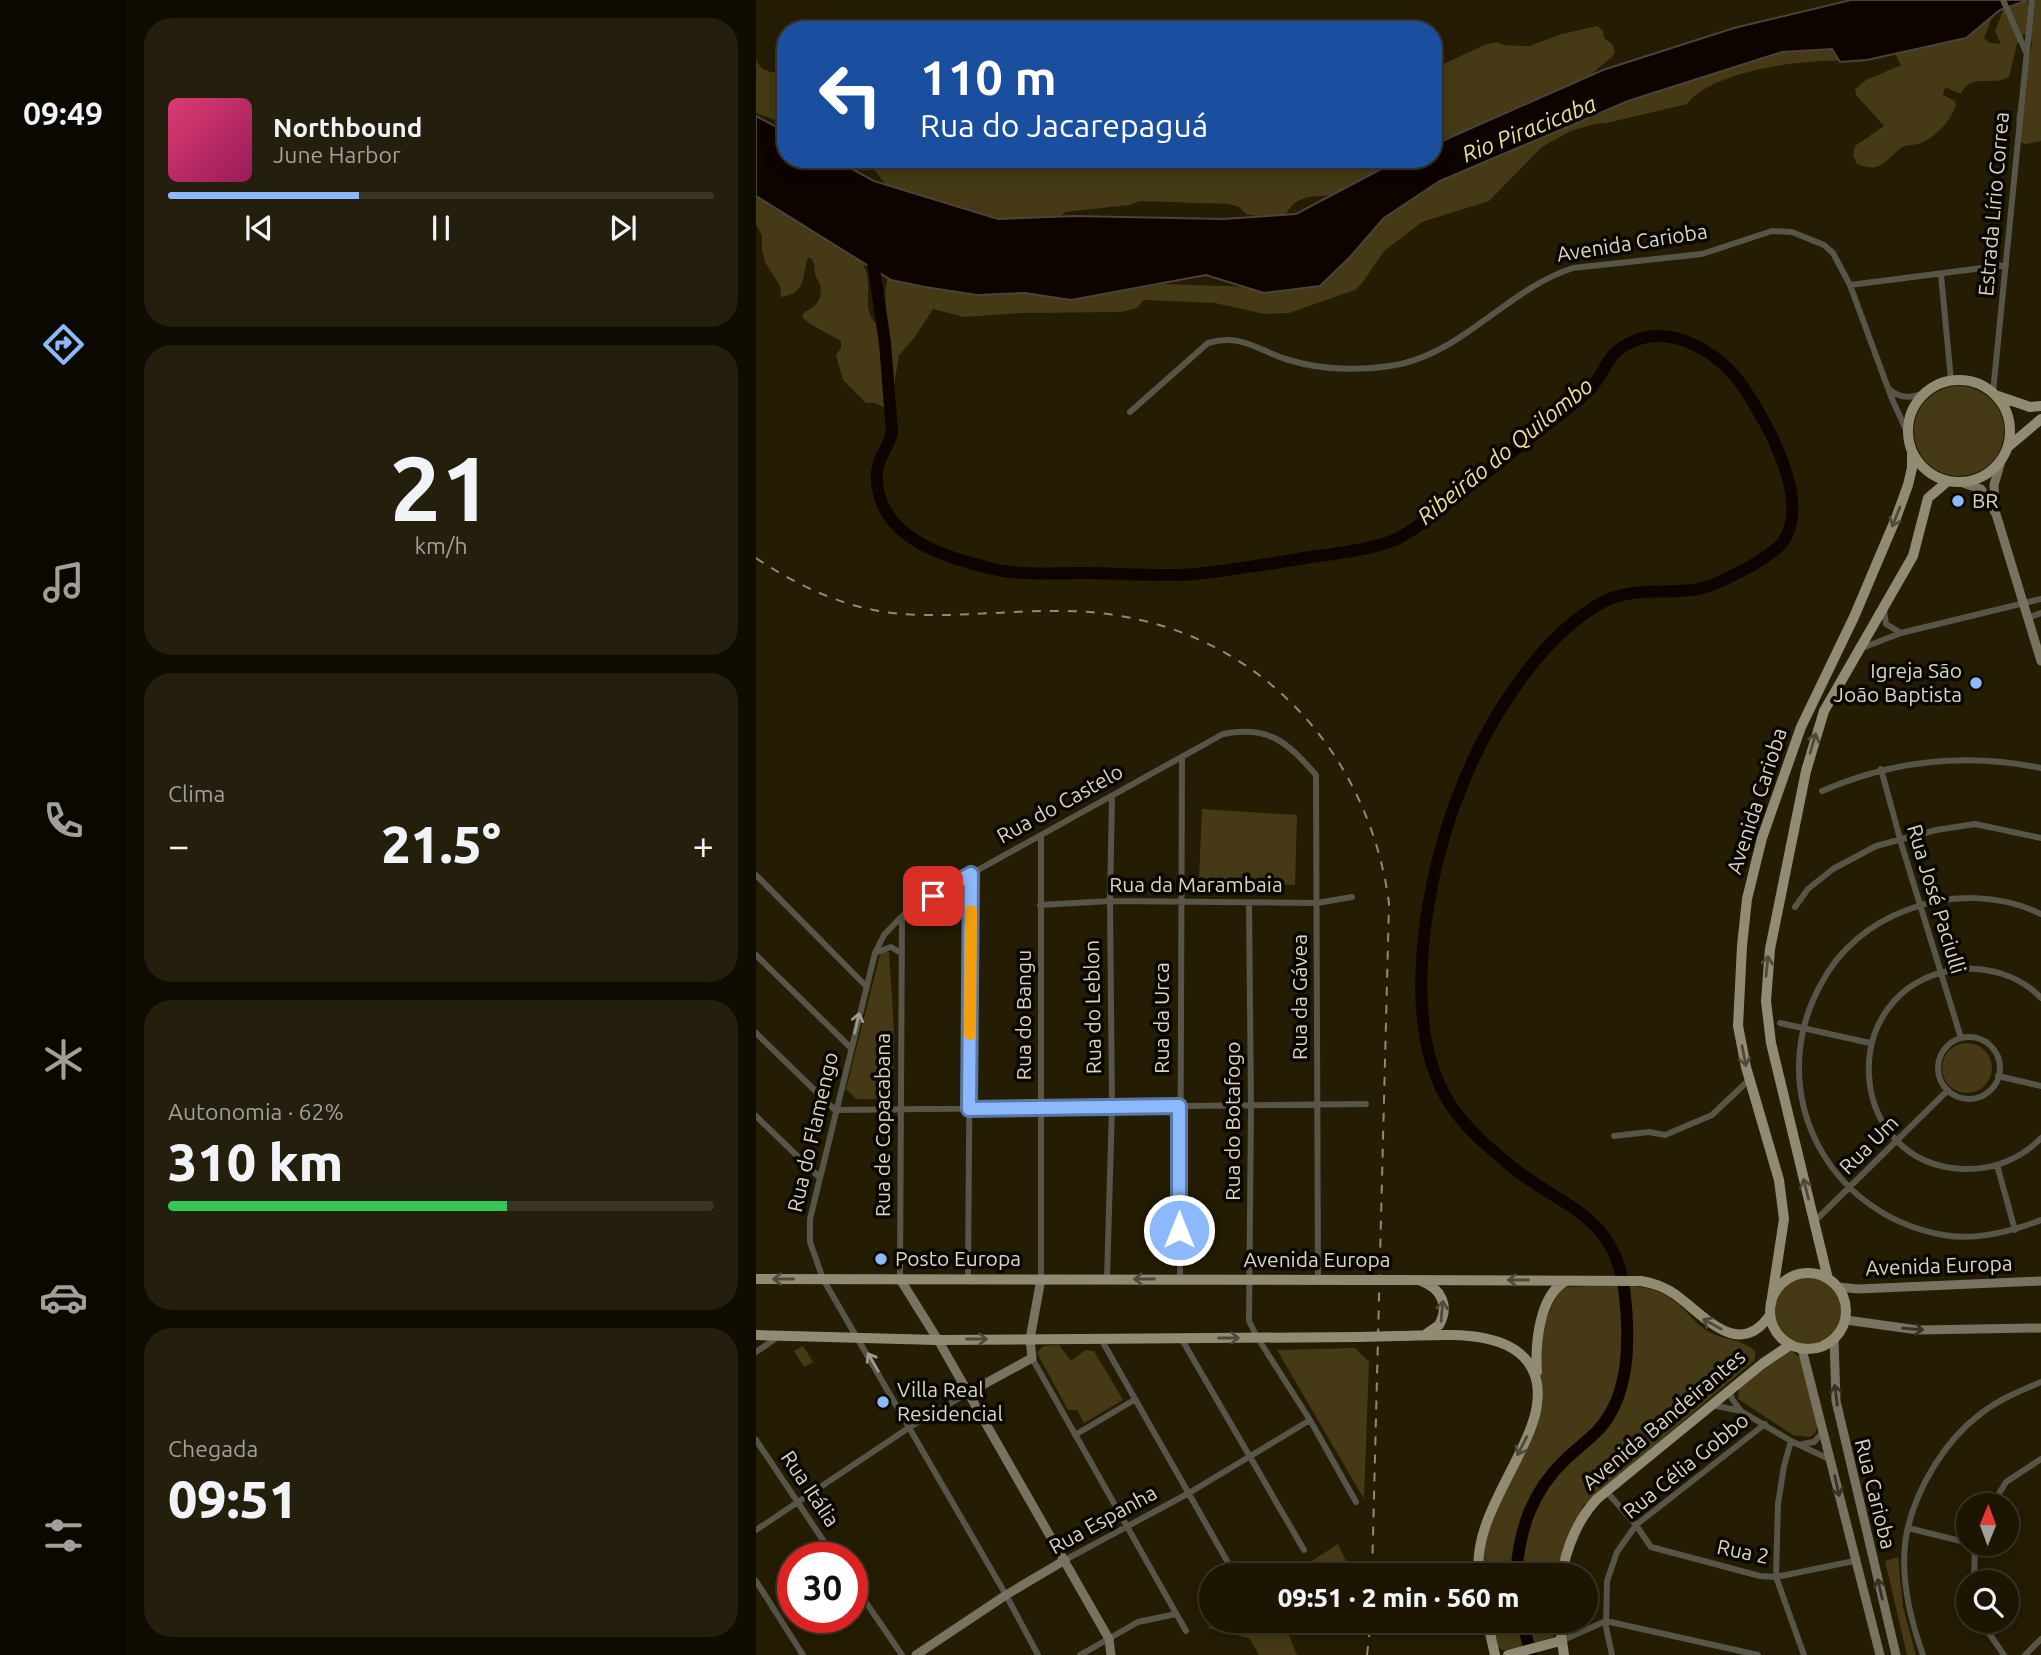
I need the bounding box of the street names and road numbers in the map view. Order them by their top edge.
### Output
street label: Estrada Lírio Correa [1973,111,2013,297]
street label: Avenida Carioba [1555,218,1709,266]
street label: Avenida Carioba [1721,725,1791,877]
street label: Rua do Castelo [992,759,1127,848]
street label: Rua José Paciulli [1903,821,1971,976]
street label: Rua da Marambaia [1109,872,1283,896]
street label: Rua da Gávea [1287,934,1311,1060]
street label: Rua do Leblon [1079,940,1105,1074]
street label: Rua do Bangu [1011,950,1035,1080]
street label: Rua da Urca [1149,962,1173,1074]
street label: Rua de Copacabana [870,1033,894,1217]
street label: Rua do Botafogo [1220,1041,1244,1201]
street label: Rua do Flamengo [782,1049,842,1214]
street label: Rua Um [1834,1110,1903,1179]
street label: Avenida Europa [1243,1247,1391,1271]
street label: Avenida Europa [1865,1250,2013,1280]
street label: Avenida Bandeirantes [1577,1344,1750,1494]
street label: Rua Célia Gobbo [1618,1407,1753,1523]
street label: Rua Carioba [1851,1436,1901,1551]
street label: Rua Itália [777,1446,845,1531]
street label: Rua Espanha [1044,1480,1161,1559]
street label: Rua 2 [1715,1534,1771,1568]

